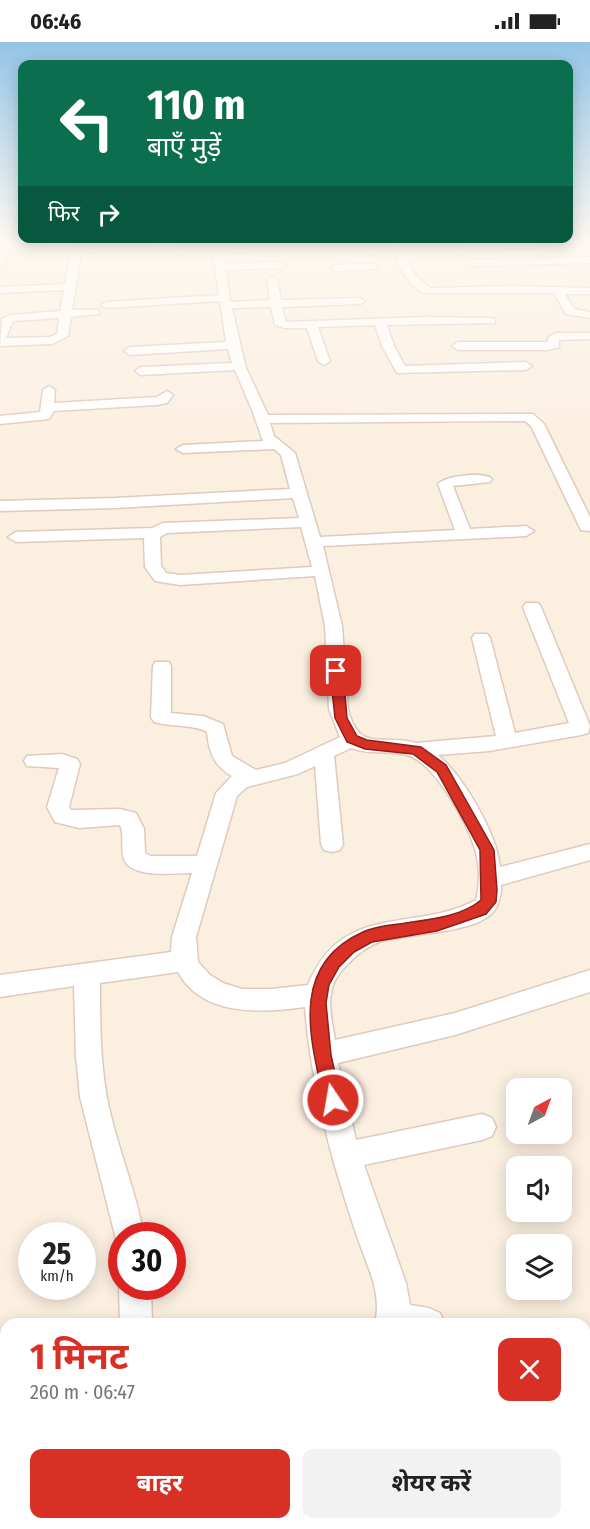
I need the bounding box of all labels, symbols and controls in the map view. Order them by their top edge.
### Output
text: 06:46 [30,8,81,35]
text: 110 m [147,80,246,130]
icon: left [48,84,126,162]
text: बाएँ मुड़ें [147,131,221,163]
icon: right [92,198,125,231]
text: फिर [48,200,80,227]
pin [310,645,361,696]
icon: arrive [319,654,352,687]
position arrow [301,1068,365,1132]
north arrow [506,1078,572,1144]
map controls [506,1078,572,1300]
button: sound [506,1156,572,1222]
speed limit sign: 30 [108,1222,186,1300]
button: layers [506,1234,572,1300]
text: 25 [43,1236,71,1272]
text: km/h [40,1267,74,1285]
text: 1 मिनट [30,1335,128,1379]
button: close [498,1338,561,1401]
text: 260 m · 06:47 [30,1380,135,1404]
button: बाहर [30,1449,290,1518]
button: शेयर करें [302,1449,561,1518]

